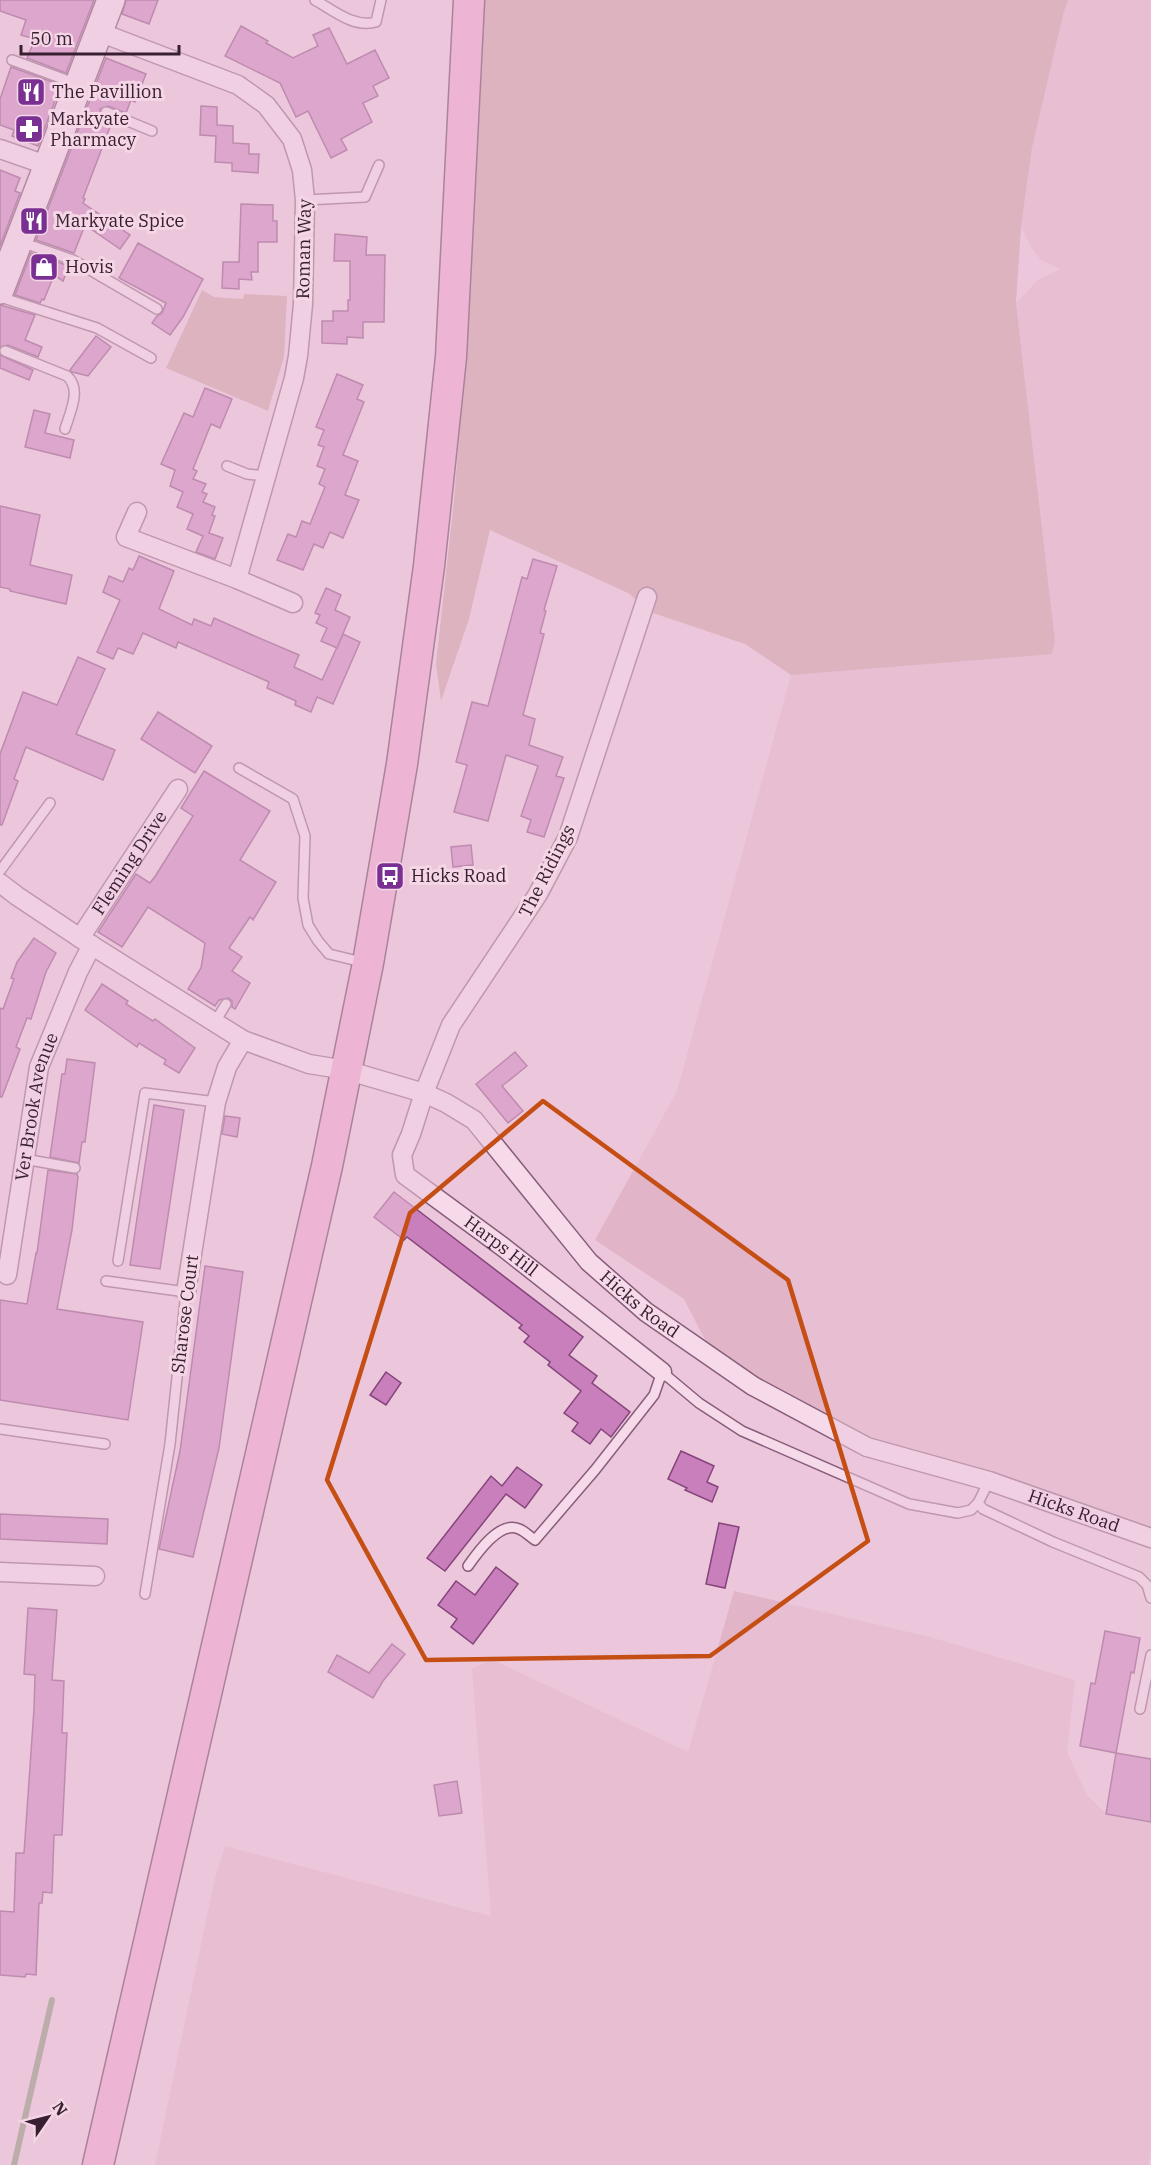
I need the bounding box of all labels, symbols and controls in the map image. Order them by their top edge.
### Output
scale bar [21,18,178,56]
text: 50 m [30,27,73,50]
restaurant icon: The Pavillion [15,76,47,108]
place label: The Pavillion [52,80,163,103]
place label: Markyate Pharmacy [50,107,137,151]
pharmacy icon: Markyate Pharmacy [13,113,45,145]
street label: Roman Way [291,198,316,299]
restaurant icon: Markyate Spice [18,205,50,237]
place label: Markyate Spice [55,209,184,232]
shop icon: Hovis [28,251,60,283]
place label: Hovis [65,255,113,278]
street label: Fleming Drive [86,806,172,919]
street label: The Ridings [513,820,580,921]
bus stop icon: Hicks Road [374,860,406,892]
place label: Hicks Road [411,864,507,887]
street label: Ver Brook Avenue [10,1029,63,1182]
street label: Harps Hill [460,1210,543,1281]
street label: Sharose Court [166,1253,203,1375]
street label: Hicks Road [595,1265,684,1343]
street label: Hicks Road [1025,1484,1123,1537]
north arrow [18,2087,78,2147]
text: N [48,2097,72,2119]

